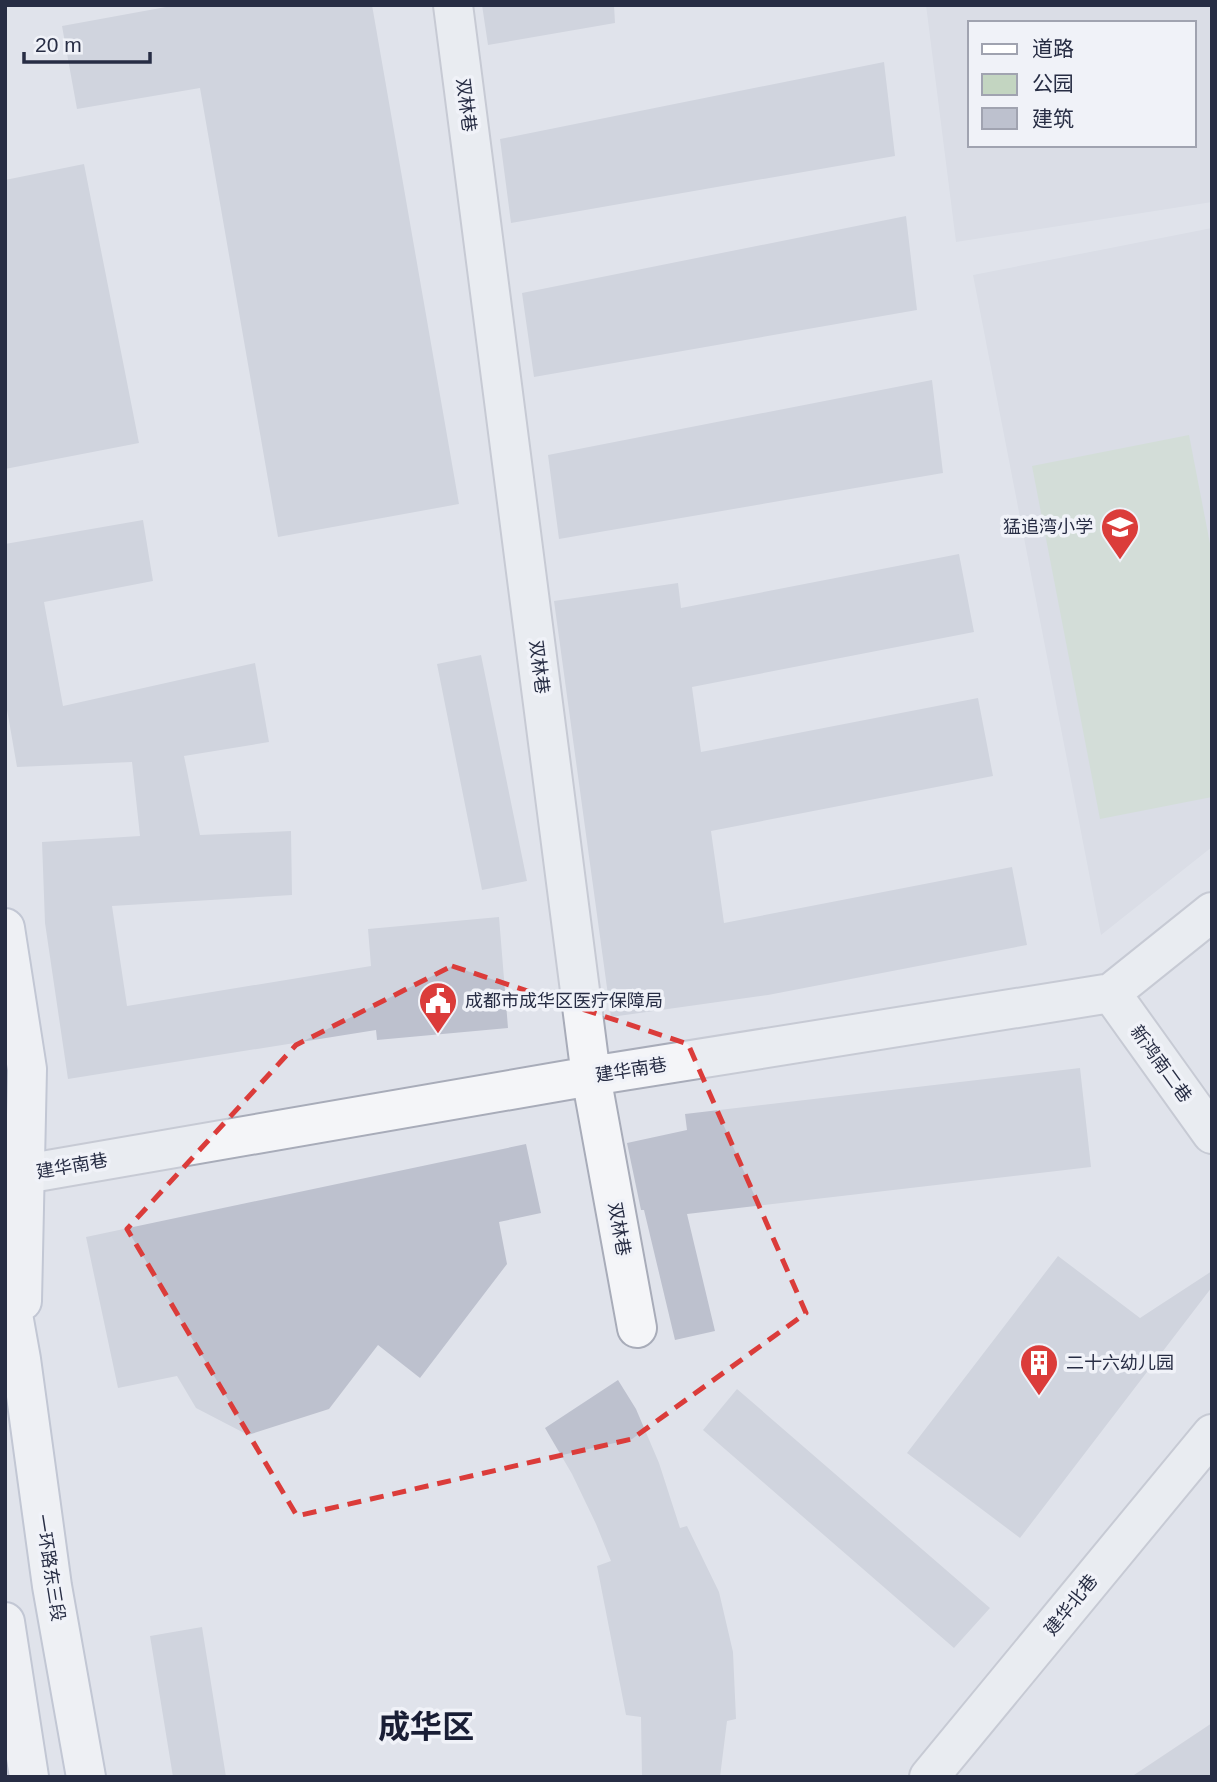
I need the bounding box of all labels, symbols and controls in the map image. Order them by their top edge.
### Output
scale bar [24,21,150,65]
legend [968,21,1196,147]
text: 20 m [35,33,82,56]
text: 道路 [1032,37,1074,60]
text: 公园 [1032,72,1074,95]
street label: 双林巷 [453,77,479,133]
text: 建筑 [1032,107,1074,130]
school or university icon: 猛追湾小学 [1099,506,1141,561]
place label: 猛追湾小学 [1003,517,1093,537]
street label: 双林巷 [526,639,552,695]
public building icon: 成都市成华区医疗保障局 [417,980,459,1035]
place label: 成都市成华区医疗保障局 [465,991,663,1011]
street label: 新鸿南二巷 [1126,1022,1196,1106]
street label: 建华南巷 [594,1054,668,1086]
street label: 建华南巷 [35,1150,109,1182]
street label: 双林巷 [604,1201,634,1257]
building icon: 二十六幼儿园 [1018,1342,1060,1397]
place label: 二十六幼儿园 [1066,1353,1174,1373]
street label: 一环路东三段 [32,1513,68,1623]
street label: 建华北巷 [1041,1571,1101,1639]
district label: 成华区 [378,1709,474,1745]

